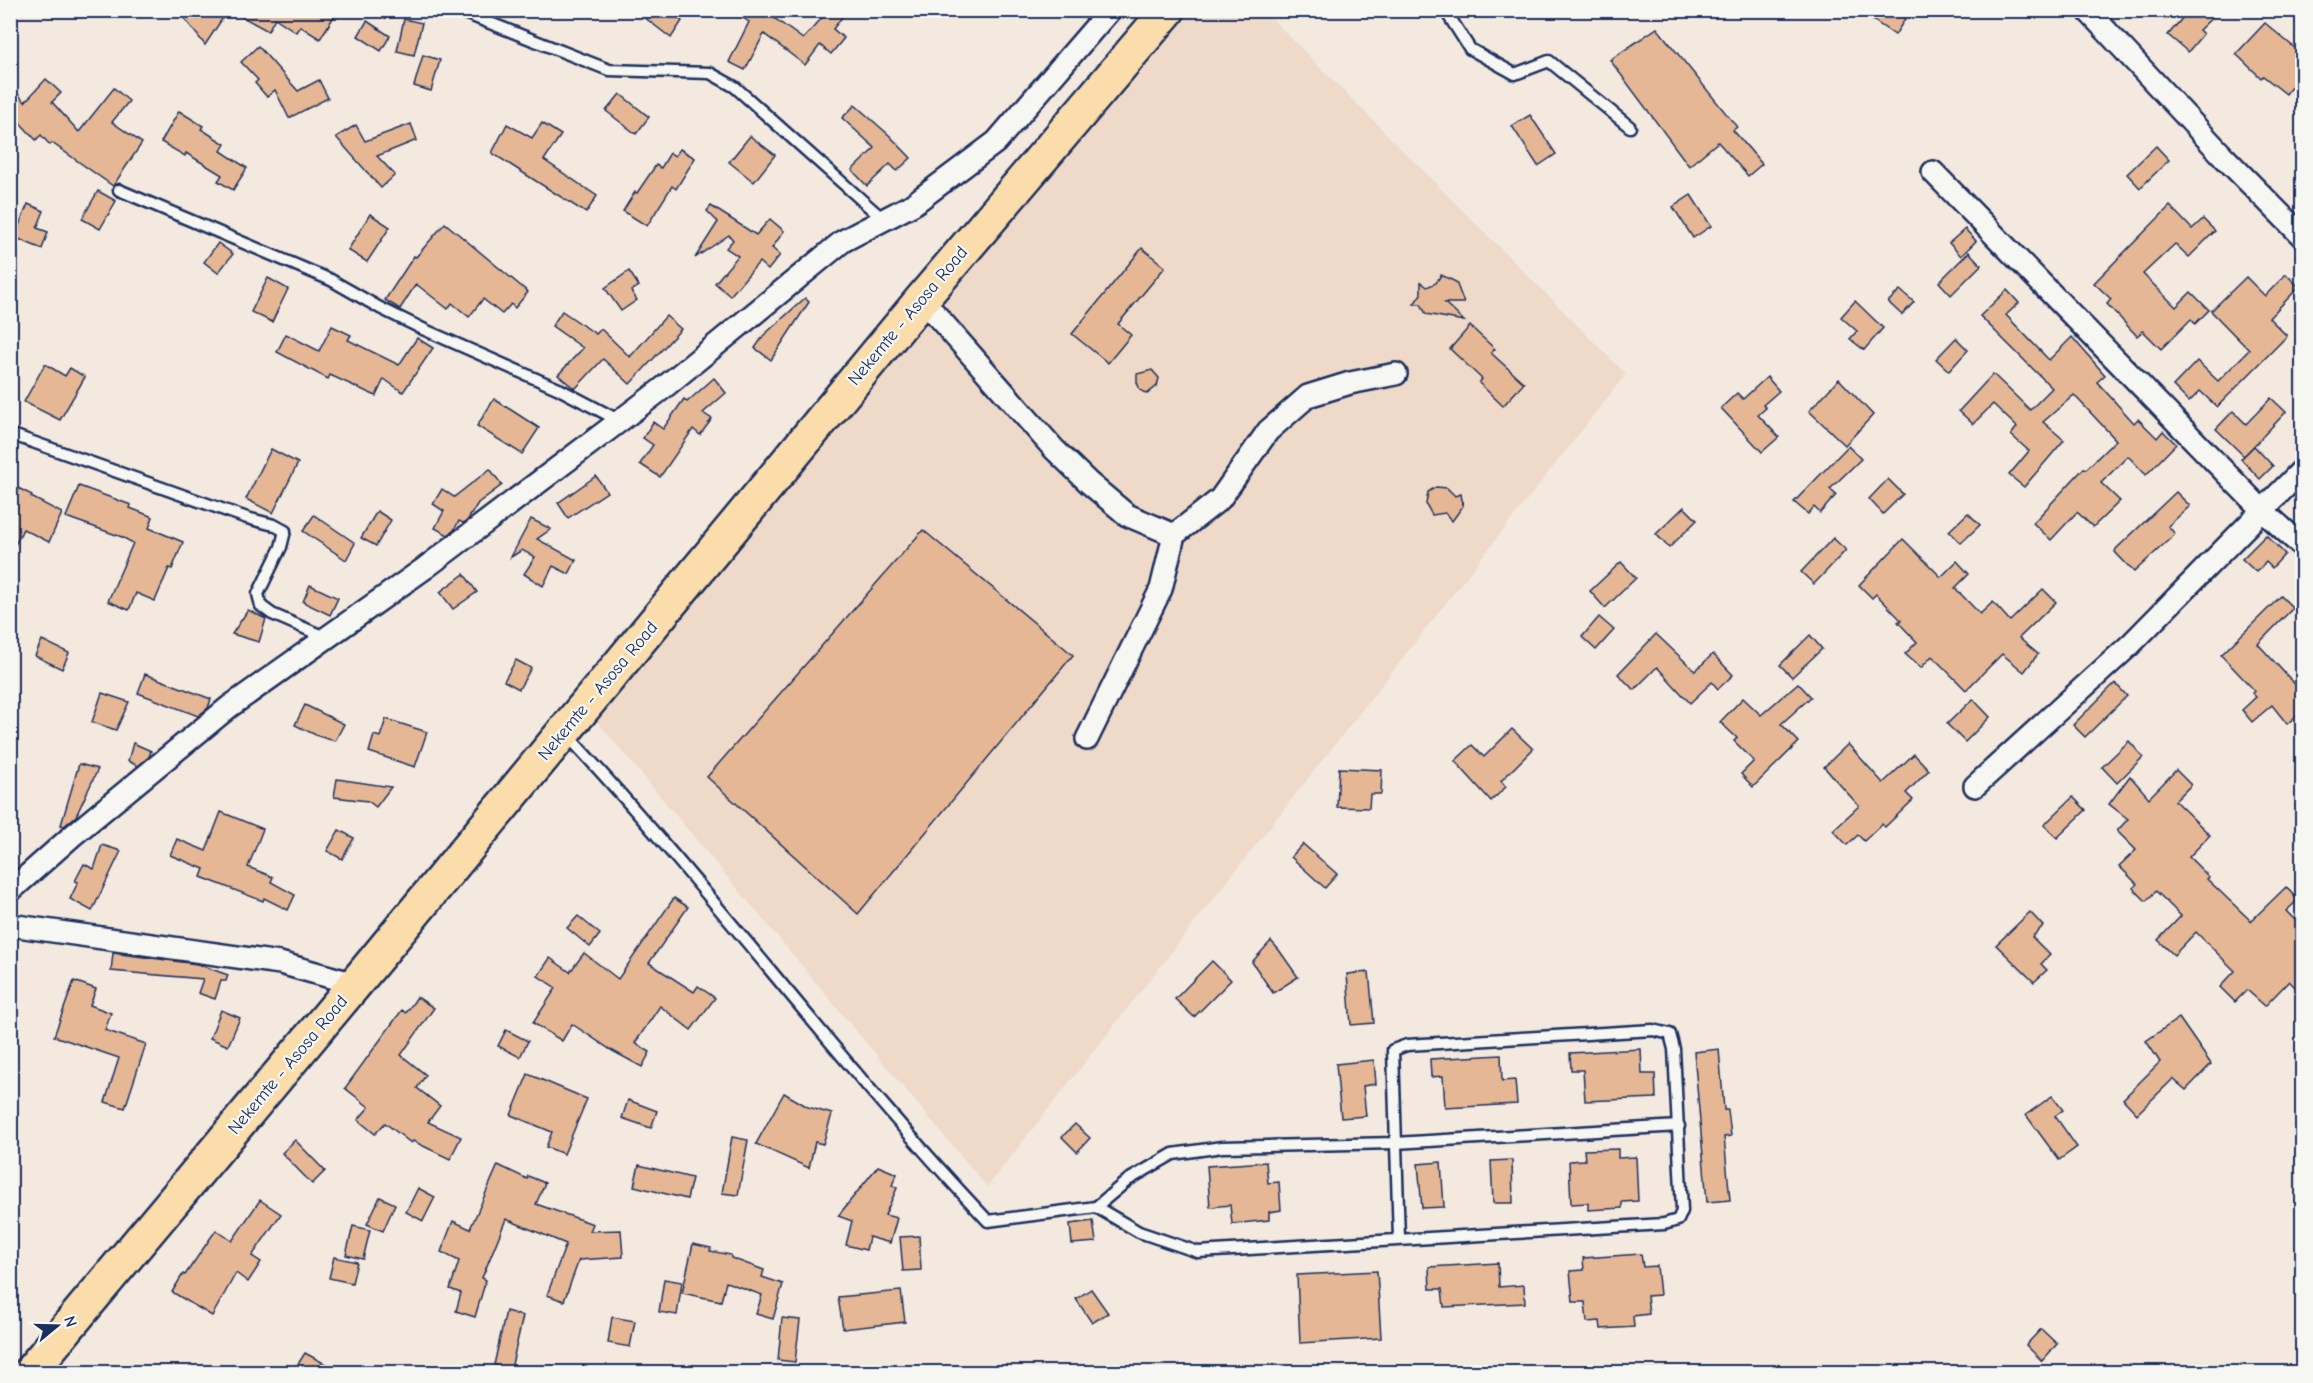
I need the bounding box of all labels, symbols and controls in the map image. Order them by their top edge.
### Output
street label: Nekemte - Asosa Road [844,242,972,390]
street label: Nekemte - Asosa Road [534,617,662,765]
street label: Nekemte - Asosa Road [224,991,352,1139]
north arrow [27,1296,87,1356]
text: N [60,1314,80,1329]

